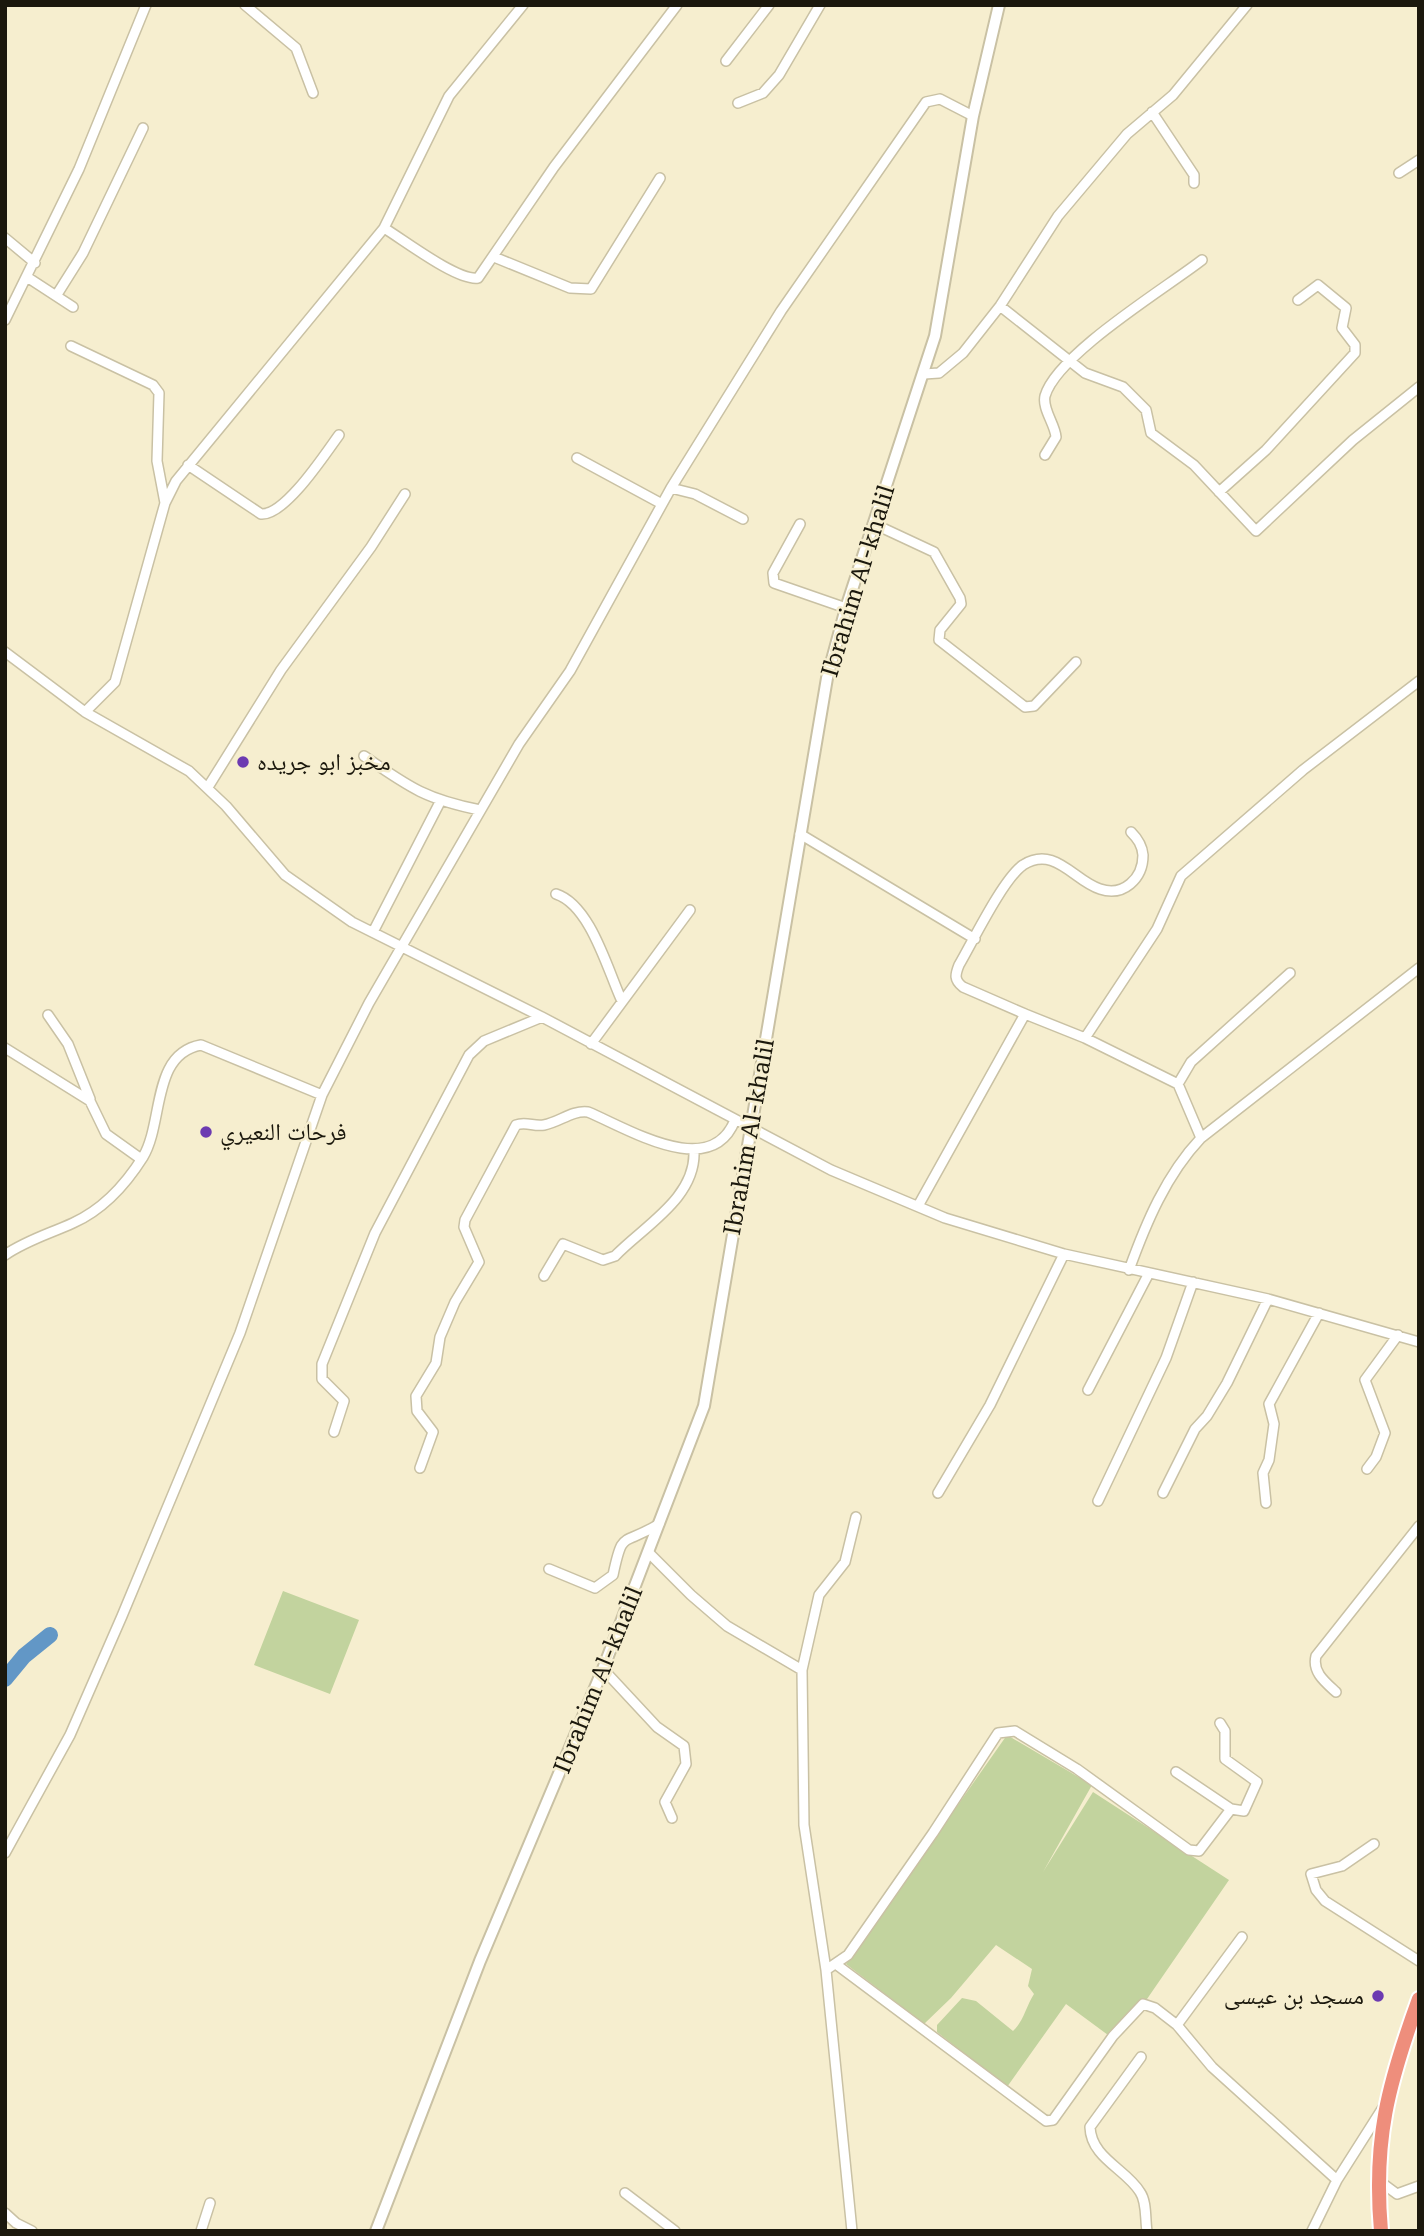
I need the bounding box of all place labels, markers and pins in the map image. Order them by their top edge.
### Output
place label: مخبز ابو جريده [257,748,391,776]
marker: مخبز ابو جريده [235,754,251,770]
place label: فرحات النعيري [220,1118,347,1151]
marker: فرحات النعيري [198,1124,214,1140]
place label: مسجد بن عيسى [1224,1982,1364,2010]
marker: مسجد بن عيسى [1370,1988,1386,2004]

